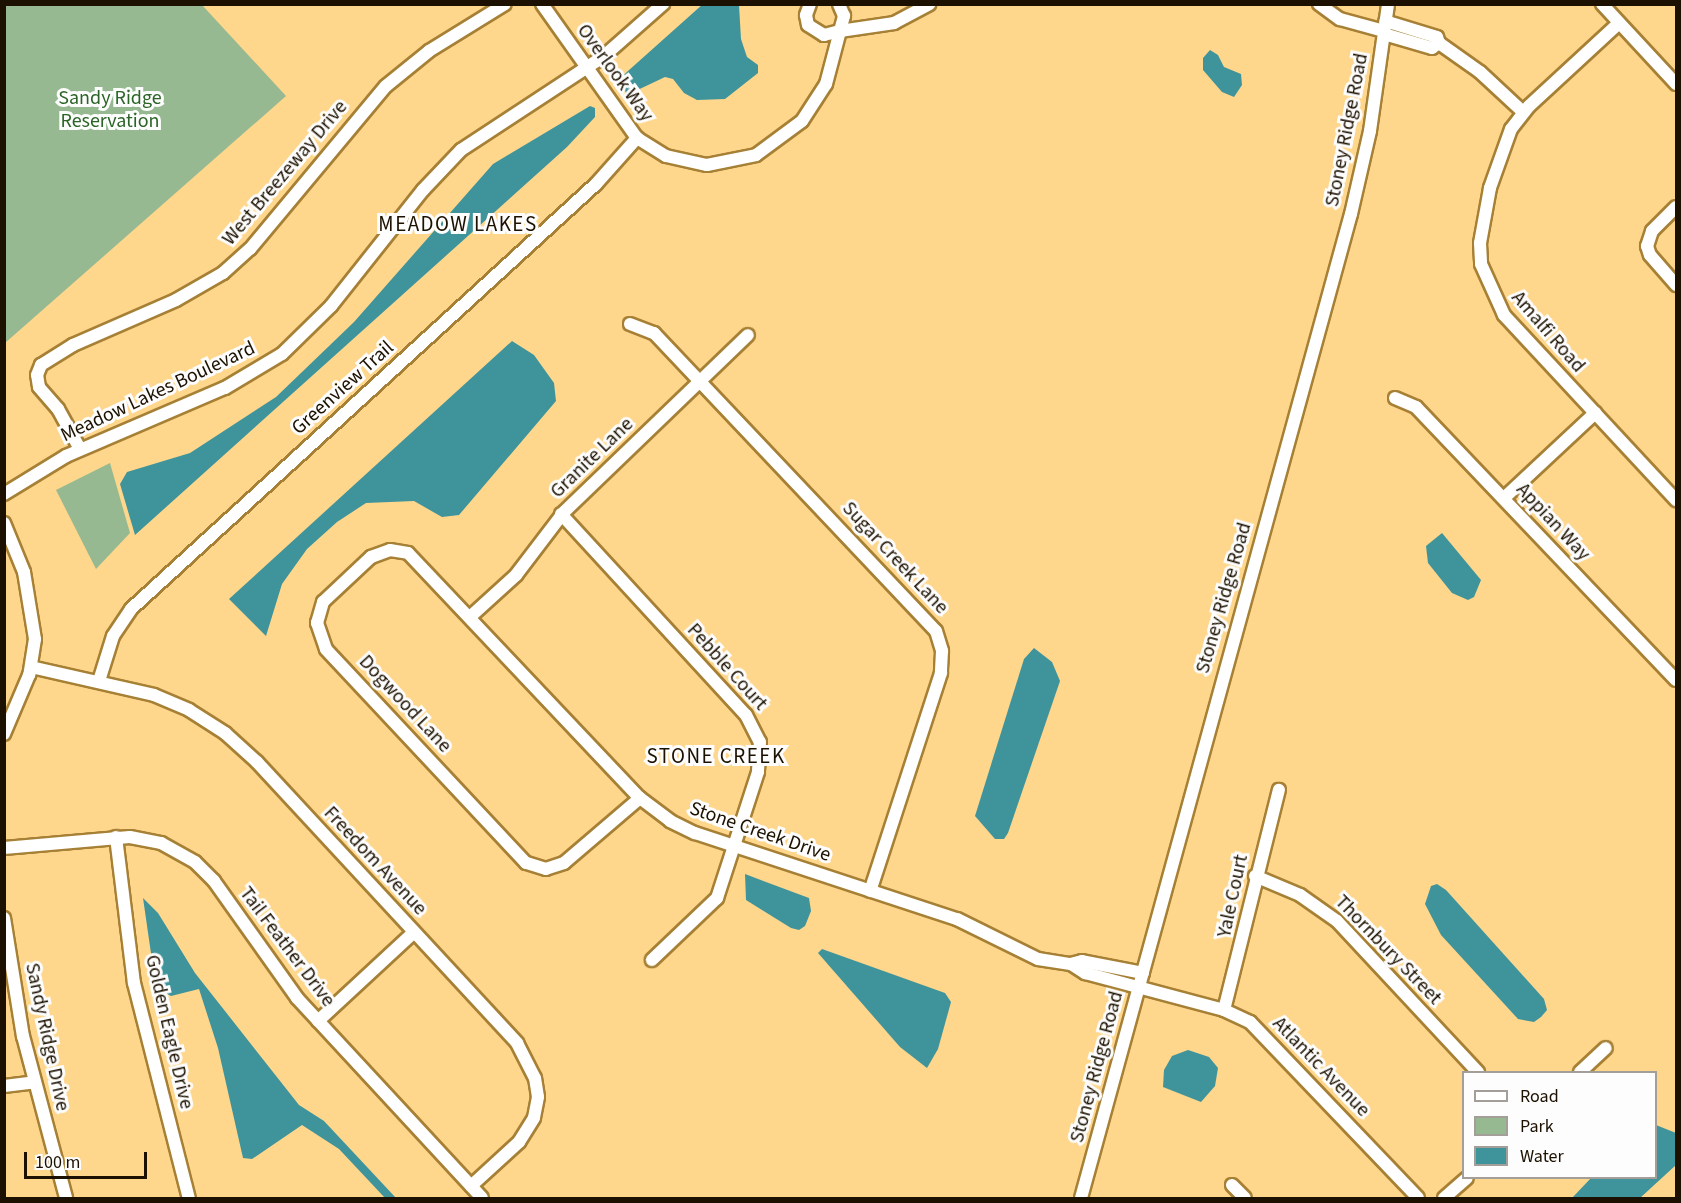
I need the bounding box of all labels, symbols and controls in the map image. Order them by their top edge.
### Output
street label: Overlook Way [572,19,658,127]
street label: Stoney Ridge Road [1320,51,1374,209]
park label: Sandy Ridge Reservation [58,87,162,134]
street label: West Breezeway Drive [217,96,353,250]
district label: MEADOW LAKES [378,211,538,237]
street label: Amalfi Road [1506,286,1590,378]
street label: Meadow Lakes Boulevard [57,336,259,448]
street label: Greenview Trail [287,336,399,440]
street label: Granite Lane [546,413,638,503]
street label: Appian Way [1511,478,1595,566]
street label: Sugar Creek Lane [837,497,953,619]
street label: Stoney Ridge Road [1191,520,1257,676]
street label: Pebble Court [682,619,772,715]
street label: Dogwood Lane [354,650,456,758]
district label: STONE CREEK [646,743,786,769]
street label: Stone Creek Drive [686,797,834,867]
street label: Freedom Avenue [318,802,432,920]
street label: Yale Court [1213,852,1253,940]
street label: Tail Feather Drive [234,882,340,1012]
street label: Thornbury Street [1330,890,1446,1010]
street label: Golden Eagle Drive [140,953,198,1111]
street label: Sandy Ridge Drive [20,961,74,1113]
street label: Stoney Ridge Road [1065,989,1129,1145]
street label: Atlantic Avenue [1267,1012,1375,1122]
legend [1462,1071,1657,1179]
text: Road [1520,1084,1559,1109]
text: Park [1520,1114,1554,1139]
scale bar [27,1140,150,1178]
text: Water [1520,1144,1564,1169]
text: 100 m [35,1150,80,1175]

